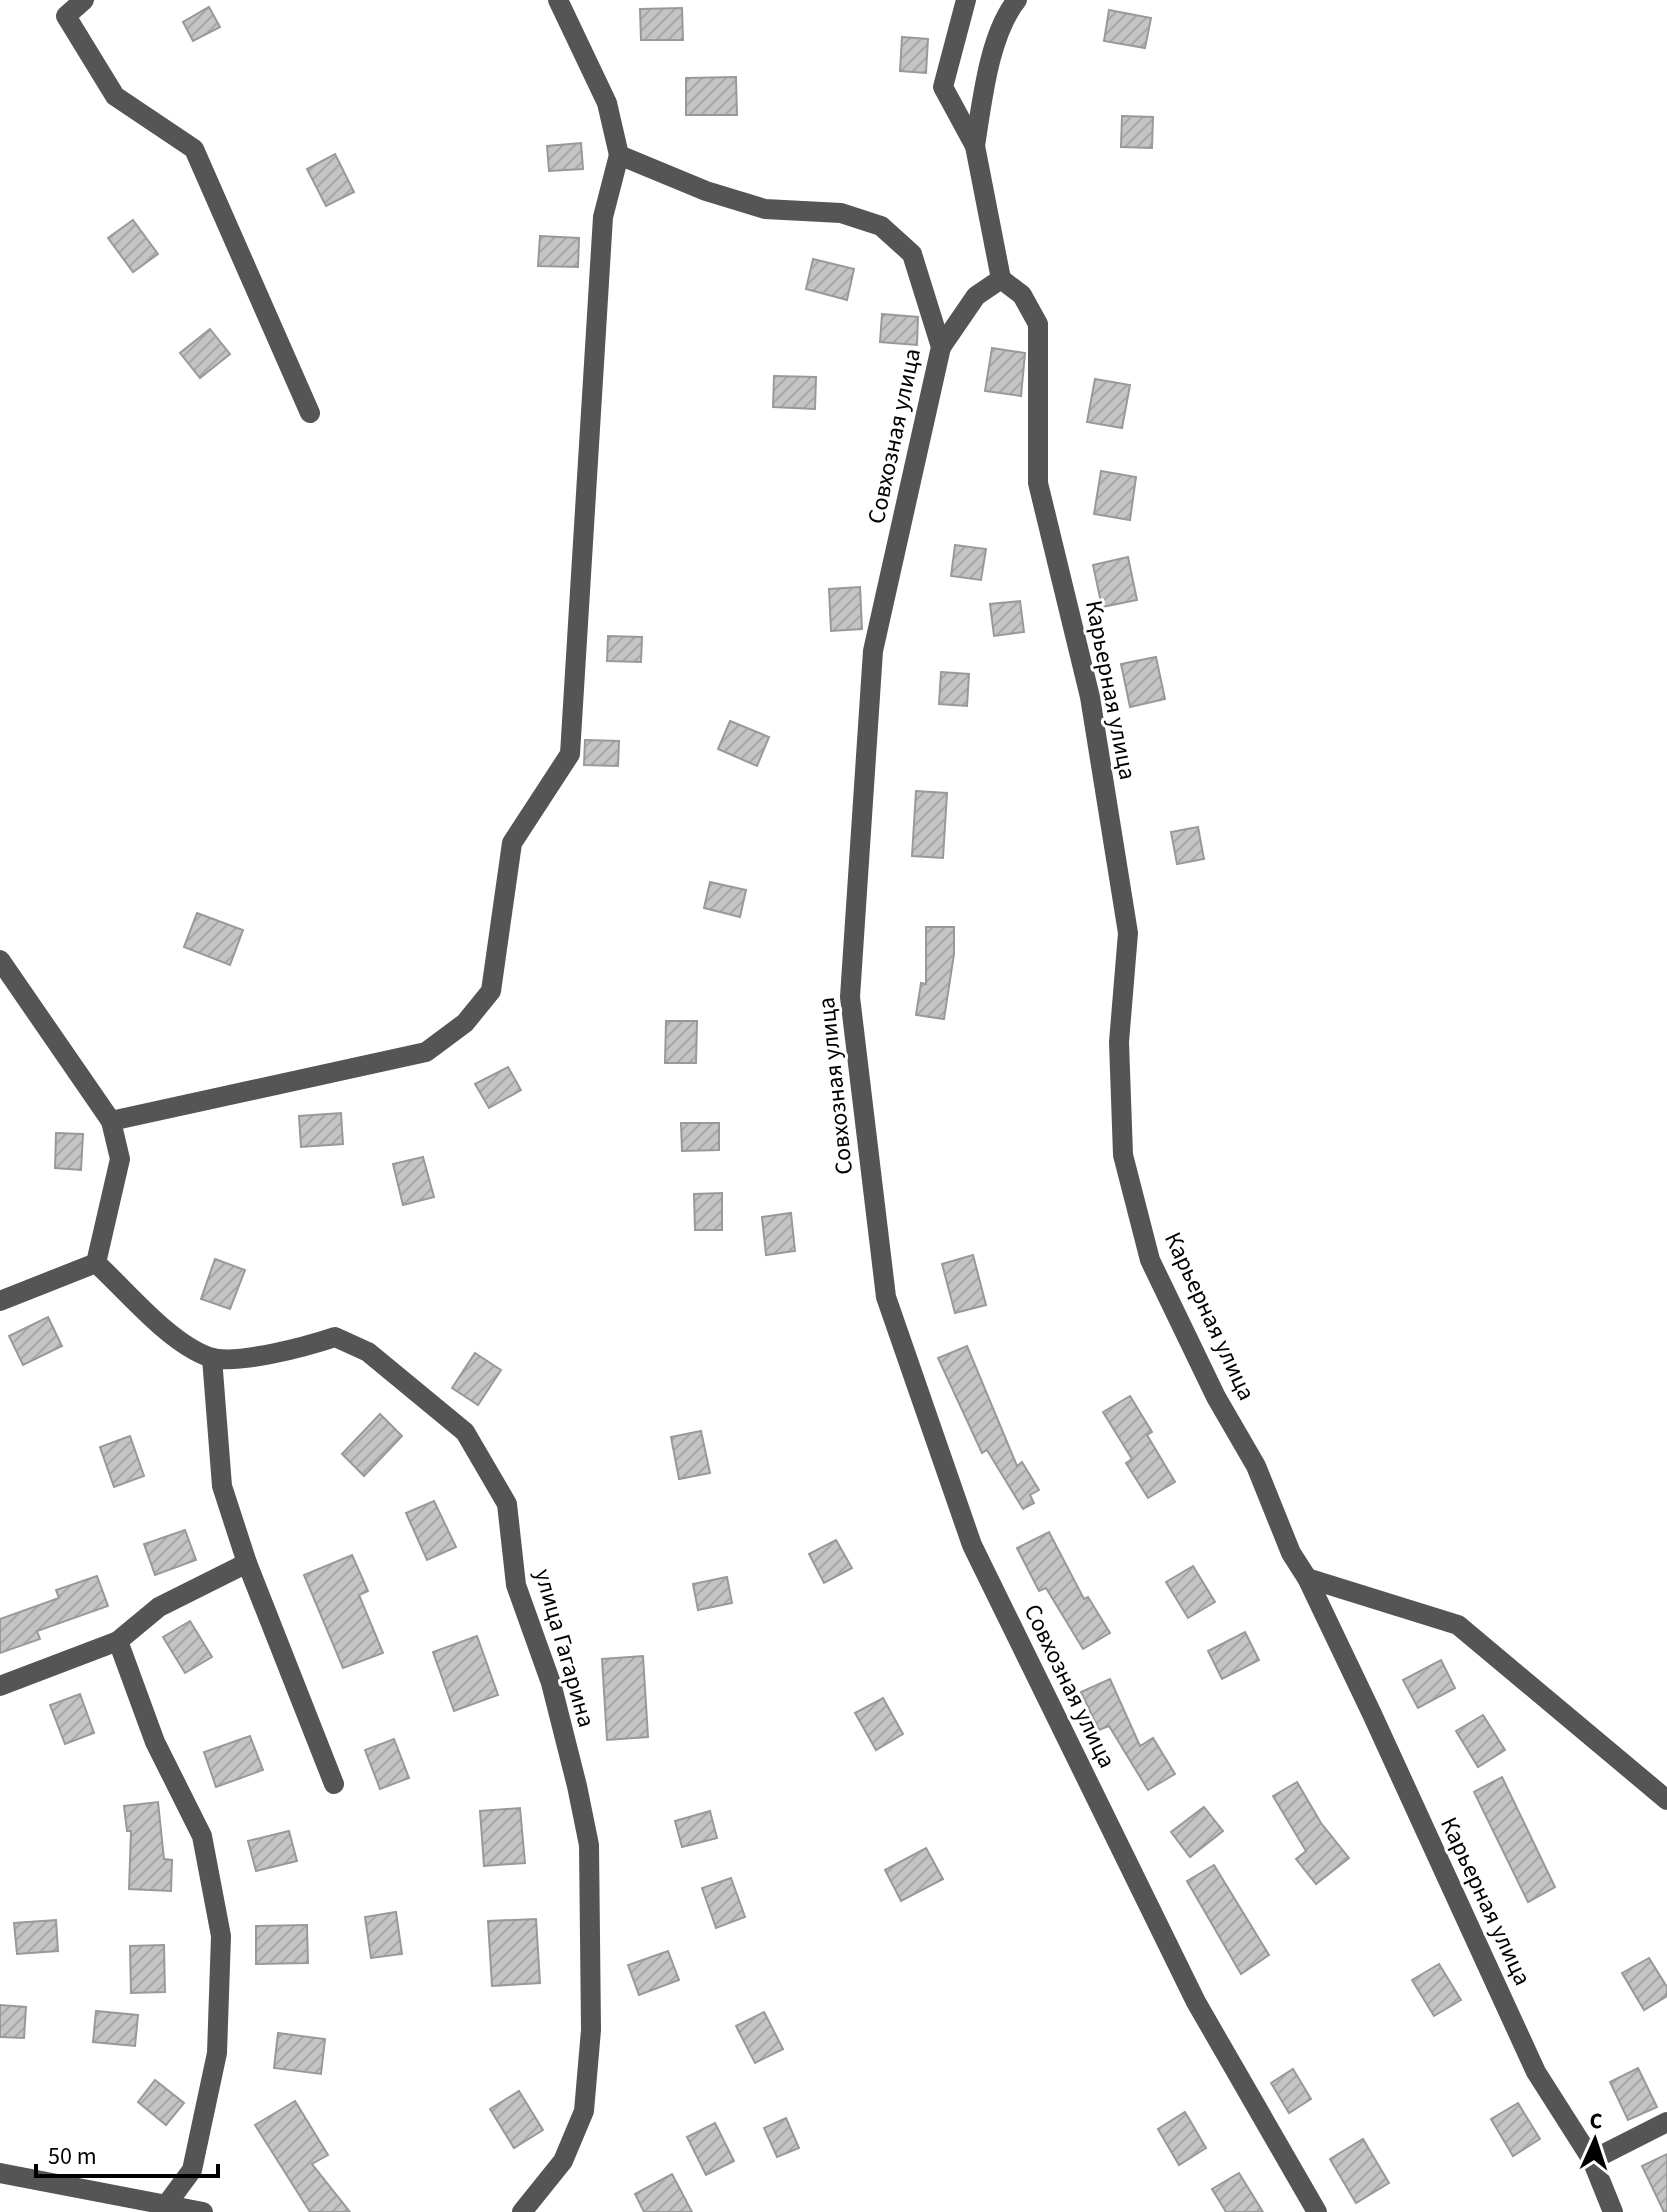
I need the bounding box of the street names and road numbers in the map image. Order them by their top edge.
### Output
street label: Совхозная улица [859,345,930,527]
street label: Карьерная улица [1076,597,1145,783]
street label: Совхозная улица [809,995,862,1176]
street label: Карьерная улица [1155,1226,1264,1406]
street label: улица Гагарина [525,1565,604,1731]
street label: Совхозная улица [1015,1598,1124,1774]
street label: Карьерная улица [1431,1811,1540,1991]

